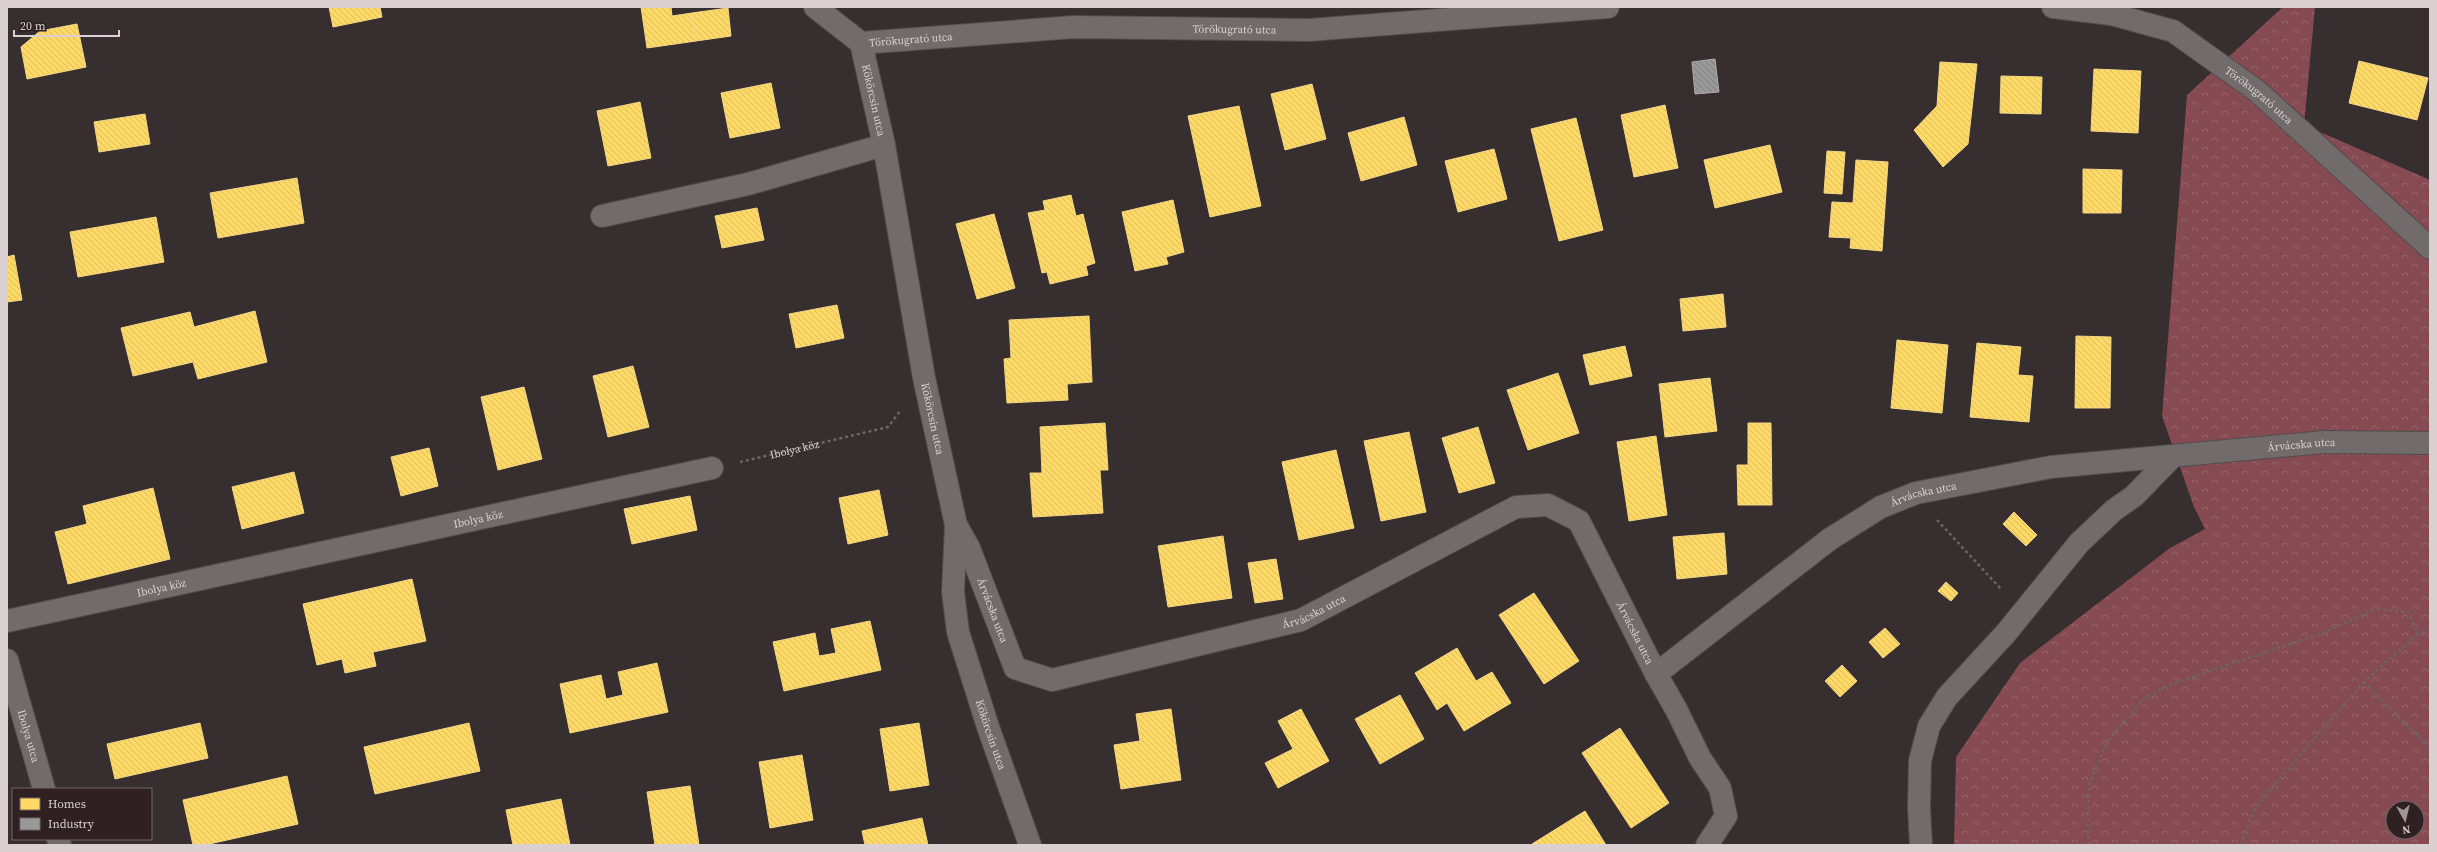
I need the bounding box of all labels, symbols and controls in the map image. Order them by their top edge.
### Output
scale bar [14,12,119,38]
text: 20 m [20,18,46,34]
street label: Törökugrató utca [1192,21,1277,37]
street label: Törökugrató utca [869,29,954,50]
street label: Kökörcsin utca [859,63,889,138]
street label: Törökugrató utca [2222,63,2296,128]
street label: Kökörcsin utca [918,381,948,456]
street label: Árvácska utca [2267,434,2336,455]
street label: Ibolya köz [768,436,821,462]
street label: Árvácska utca [1888,478,1958,510]
street label: Ibolya köz [452,506,504,531]
street label: Ibolya köz [135,575,187,600]
street label: Árvácska utca [974,576,1012,645]
street label: Árvácska utca [1281,590,1348,632]
street label: Árvácska utca [1613,599,1658,667]
street label: Kökörcsin utca [972,698,1010,772]
street label: Ibolya utca [14,708,44,764]
legend [12,788,152,840]
text: Homes [48,796,86,812]
north arrow [2385,800,2425,840]
text: Industry [48,816,95,832]
text: N [2401,821,2411,837]

